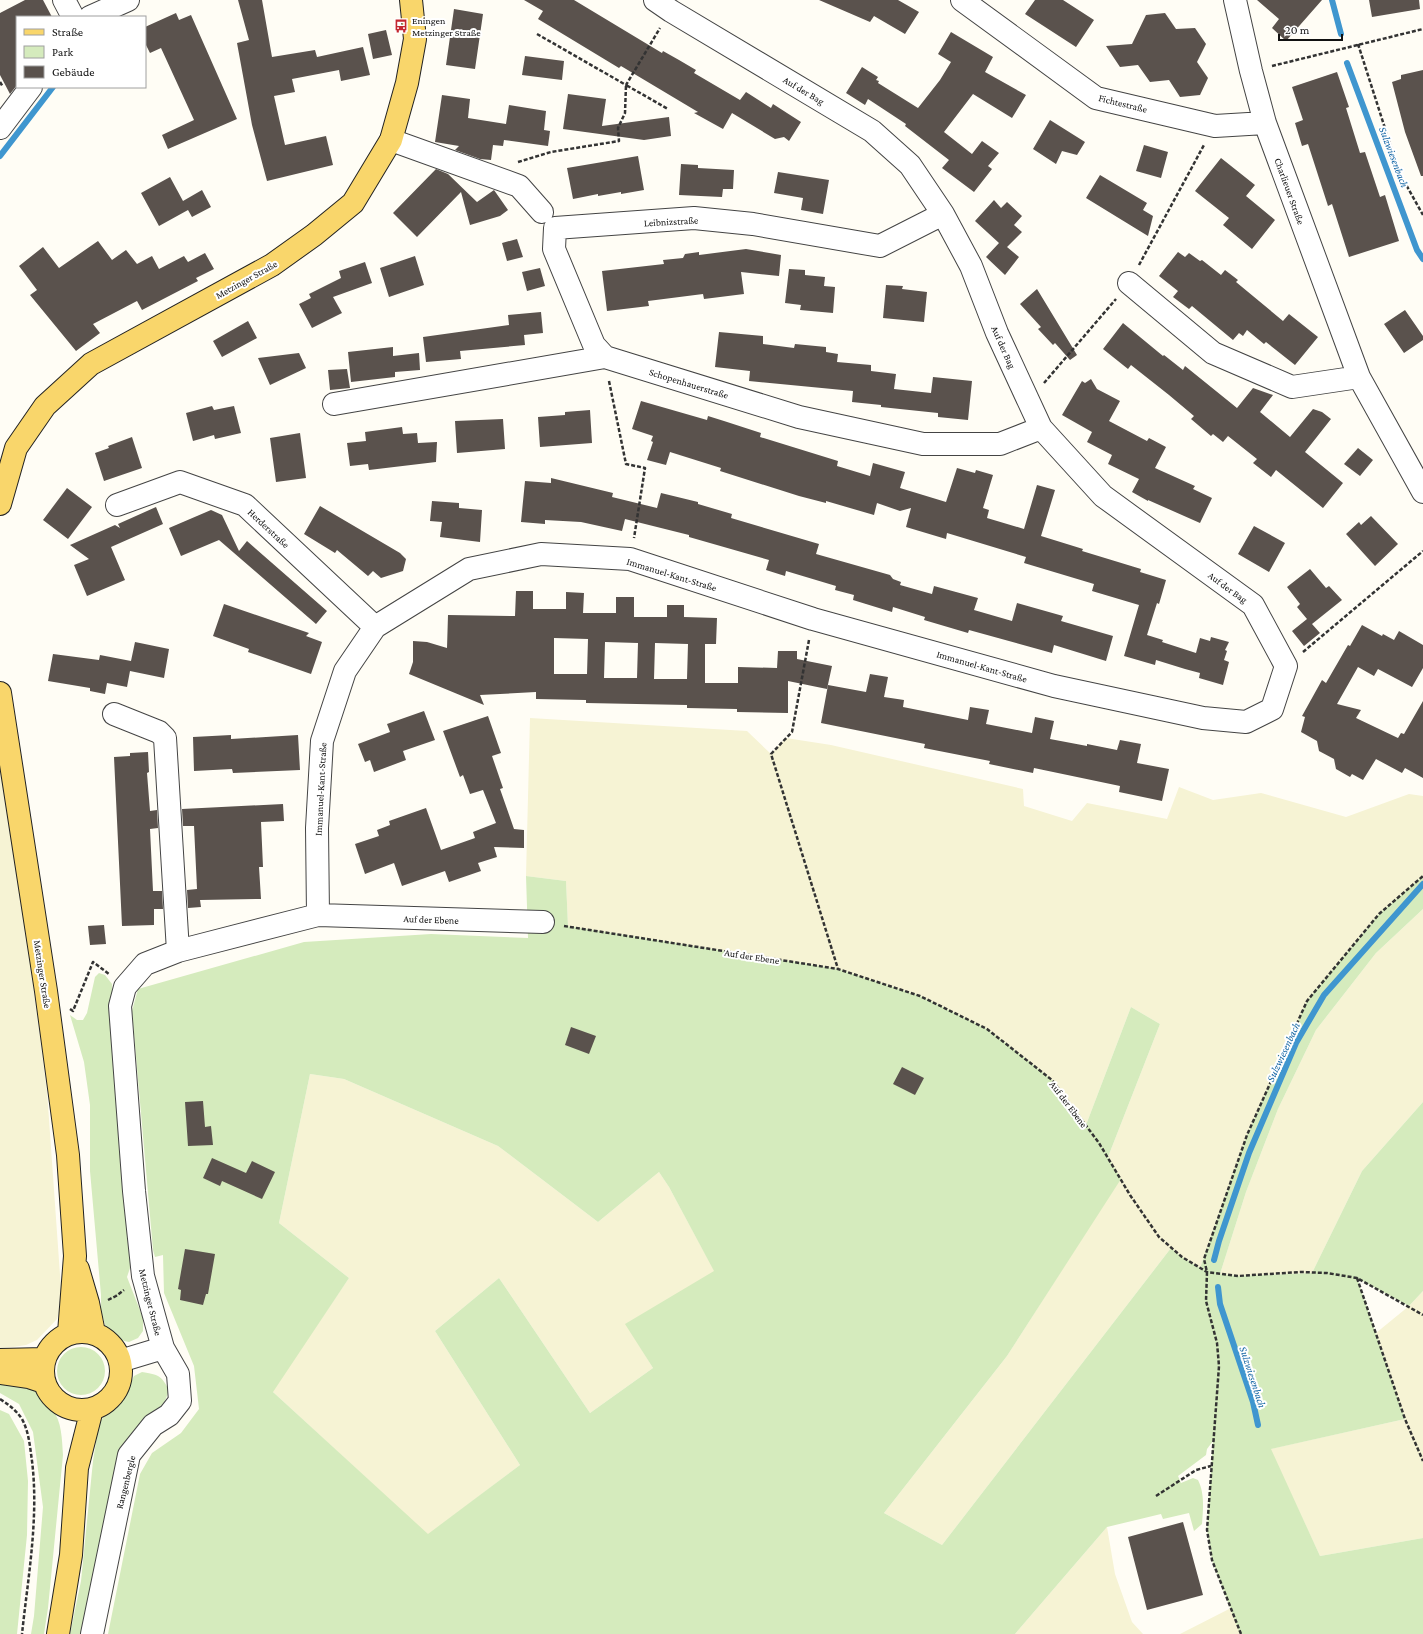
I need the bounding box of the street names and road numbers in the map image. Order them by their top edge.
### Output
street label: Auf der Bag [781,74,826,107]
street label: Fichtestraße [1097,92,1149,115]
street label: Charlieuer Straße [1272,156,1307,227]
street label: Leibnizstraße [643,215,699,228]
street label: Metzinger Straße [214,258,279,301]
street label: Auf der Bag [989,324,1018,370]
street label: Schopenhauerstraße [648,366,730,401]
street label: Herderstraße [246,506,292,551]
street label: Immanuel-Kant-Straße [626,556,719,594]
street label: Auf der Bag [1206,570,1250,605]
street label: Immanuel-Kant-Straße [935,648,1029,685]
street label: Immanuel-Kant-Straße [313,741,328,836]
street label: Auf der Ebene [403,913,460,926]
street label: Metzinger Straße [32,939,53,1009]
street label: Auf der Ebene [724,947,781,966]
street label: Auf der Ebene [1048,1079,1090,1130]
street label: Metzinger Straße [137,1267,164,1337]
street label: Rangenbergle [114,1454,138,1510]

